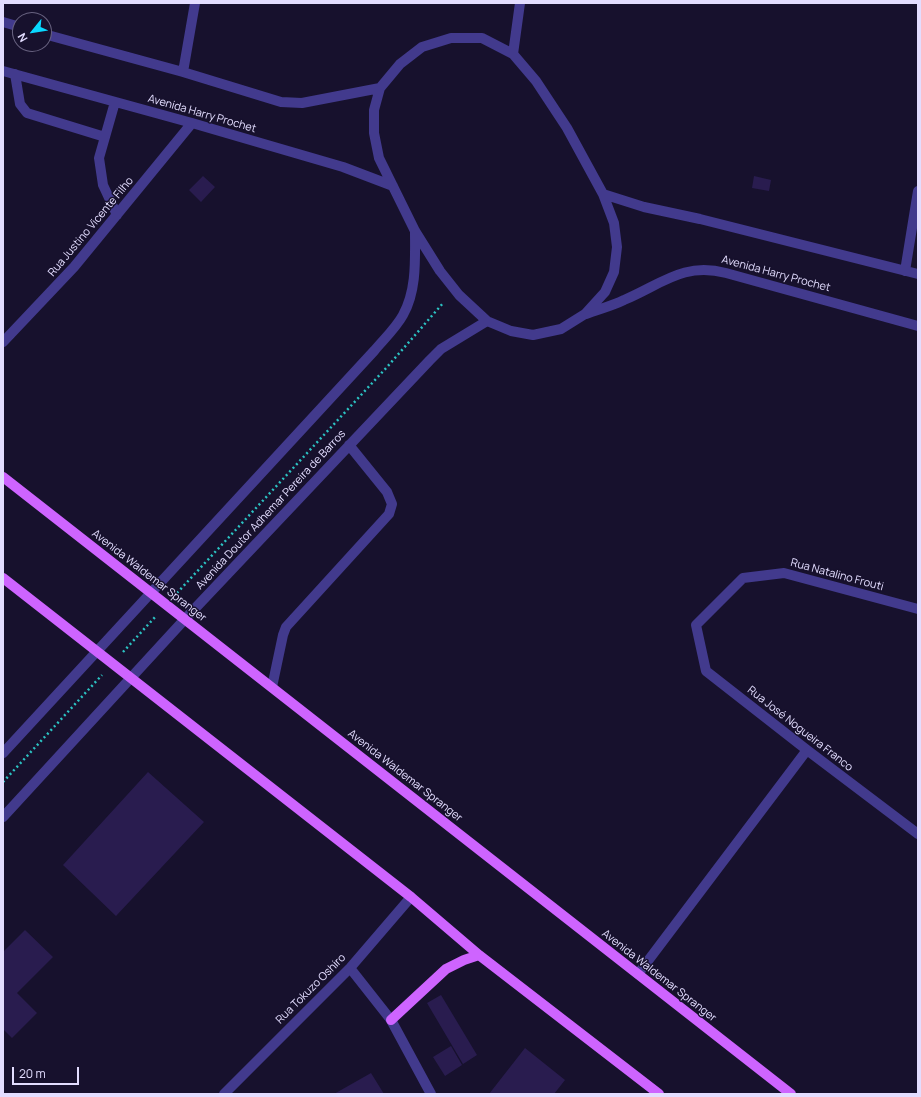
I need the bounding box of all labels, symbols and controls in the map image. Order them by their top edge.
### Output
north arrow [12,12,52,52]
text: N [14,31,31,45]
street label: Avenida Harry Prochet [146,92,258,136]
street label: Rua Justino Vicente Filho [46,175,136,279]
street label: Avenida Harry Prochet [720,253,832,295]
street label: Avenida Doutor Adhemar Pereira de Barros [193,428,349,592]
street label: Avenida Waldemar Spranger [89,527,209,625]
street label: Rua Natalino Frouti [789,556,885,594]
street label: Rua José Nogueira Franco [745,684,855,774]
street label: Avenida Waldemar Spranger [345,727,465,825]
street label: Avenida Waldemar Spranger [599,927,719,1025]
street label: Rua Tokuzo Oshiro [273,951,349,1027]
scale bar [14,1059,81,1085]
text: 20 m [19,1065,46,1082]

